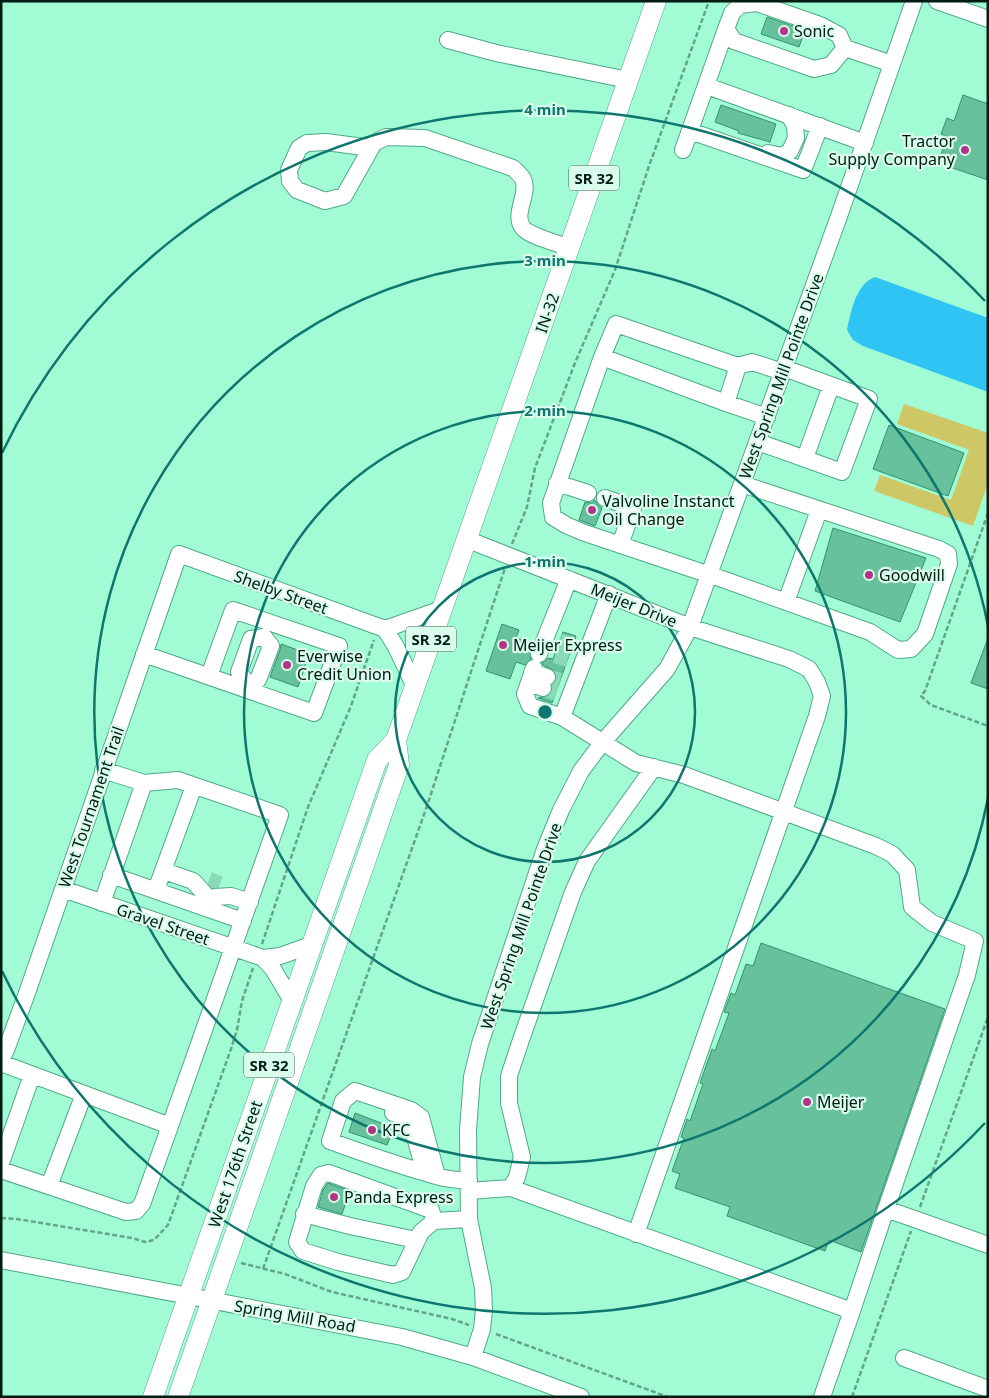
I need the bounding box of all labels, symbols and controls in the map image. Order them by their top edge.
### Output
place label: Sonic [794,20,834,42]
marker: Sonic [778,25,790,37]
text: 4 min [524,99,566,119]
place label: Tractor Supply Company [829,130,956,170]
marker: Tractor Supply Company [959,144,971,156]
road number: SR 32 [569,166,619,190]
text: 3 min [524,250,566,270]
street label: West Spring Mill Pointe Drive [733,270,829,482]
street label: IN-32 [530,290,564,336]
text: 2 min [524,400,566,420]
place label: Valvoline Instanct Oil Change [602,490,735,530]
marker: Valvoline Instanct Oil Change [586,504,598,516]
text: 1 min [524,551,566,571]
place label: Goodwill [879,564,945,586]
street label: Shelby Street [231,565,331,619]
marker: Goodwill [863,569,875,581]
street label: Meijer Drive [588,578,680,632]
road number: SR 32 [406,626,456,652]
place label: Meijer Express [513,634,622,656]
marker: Meijer Express [497,639,509,651]
place label: Everwise Credit Union [297,645,392,685]
marker: Everwise Credit Union [281,659,293,671]
centre of rings [536,703,554,721]
street label: West Tournament Trail [53,723,129,891]
street label: West Spring Mill Pointe Drive [475,820,567,1032]
street label: Gravel Street [114,898,213,950]
road number: SR 32 [244,1052,294,1078]
place label: Meijer [817,1091,865,1113]
marker: Meijer [801,1096,813,1108]
street label: West 176th Street [203,1097,267,1231]
place label: KFC [382,1119,410,1141]
marker: KFC [366,1124,378,1136]
place label: Panda Express [344,1186,453,1208]
marker: Panda Express [328,1191,340,1203]
street label: Spring Mill Road [233,1295,357,1337]

